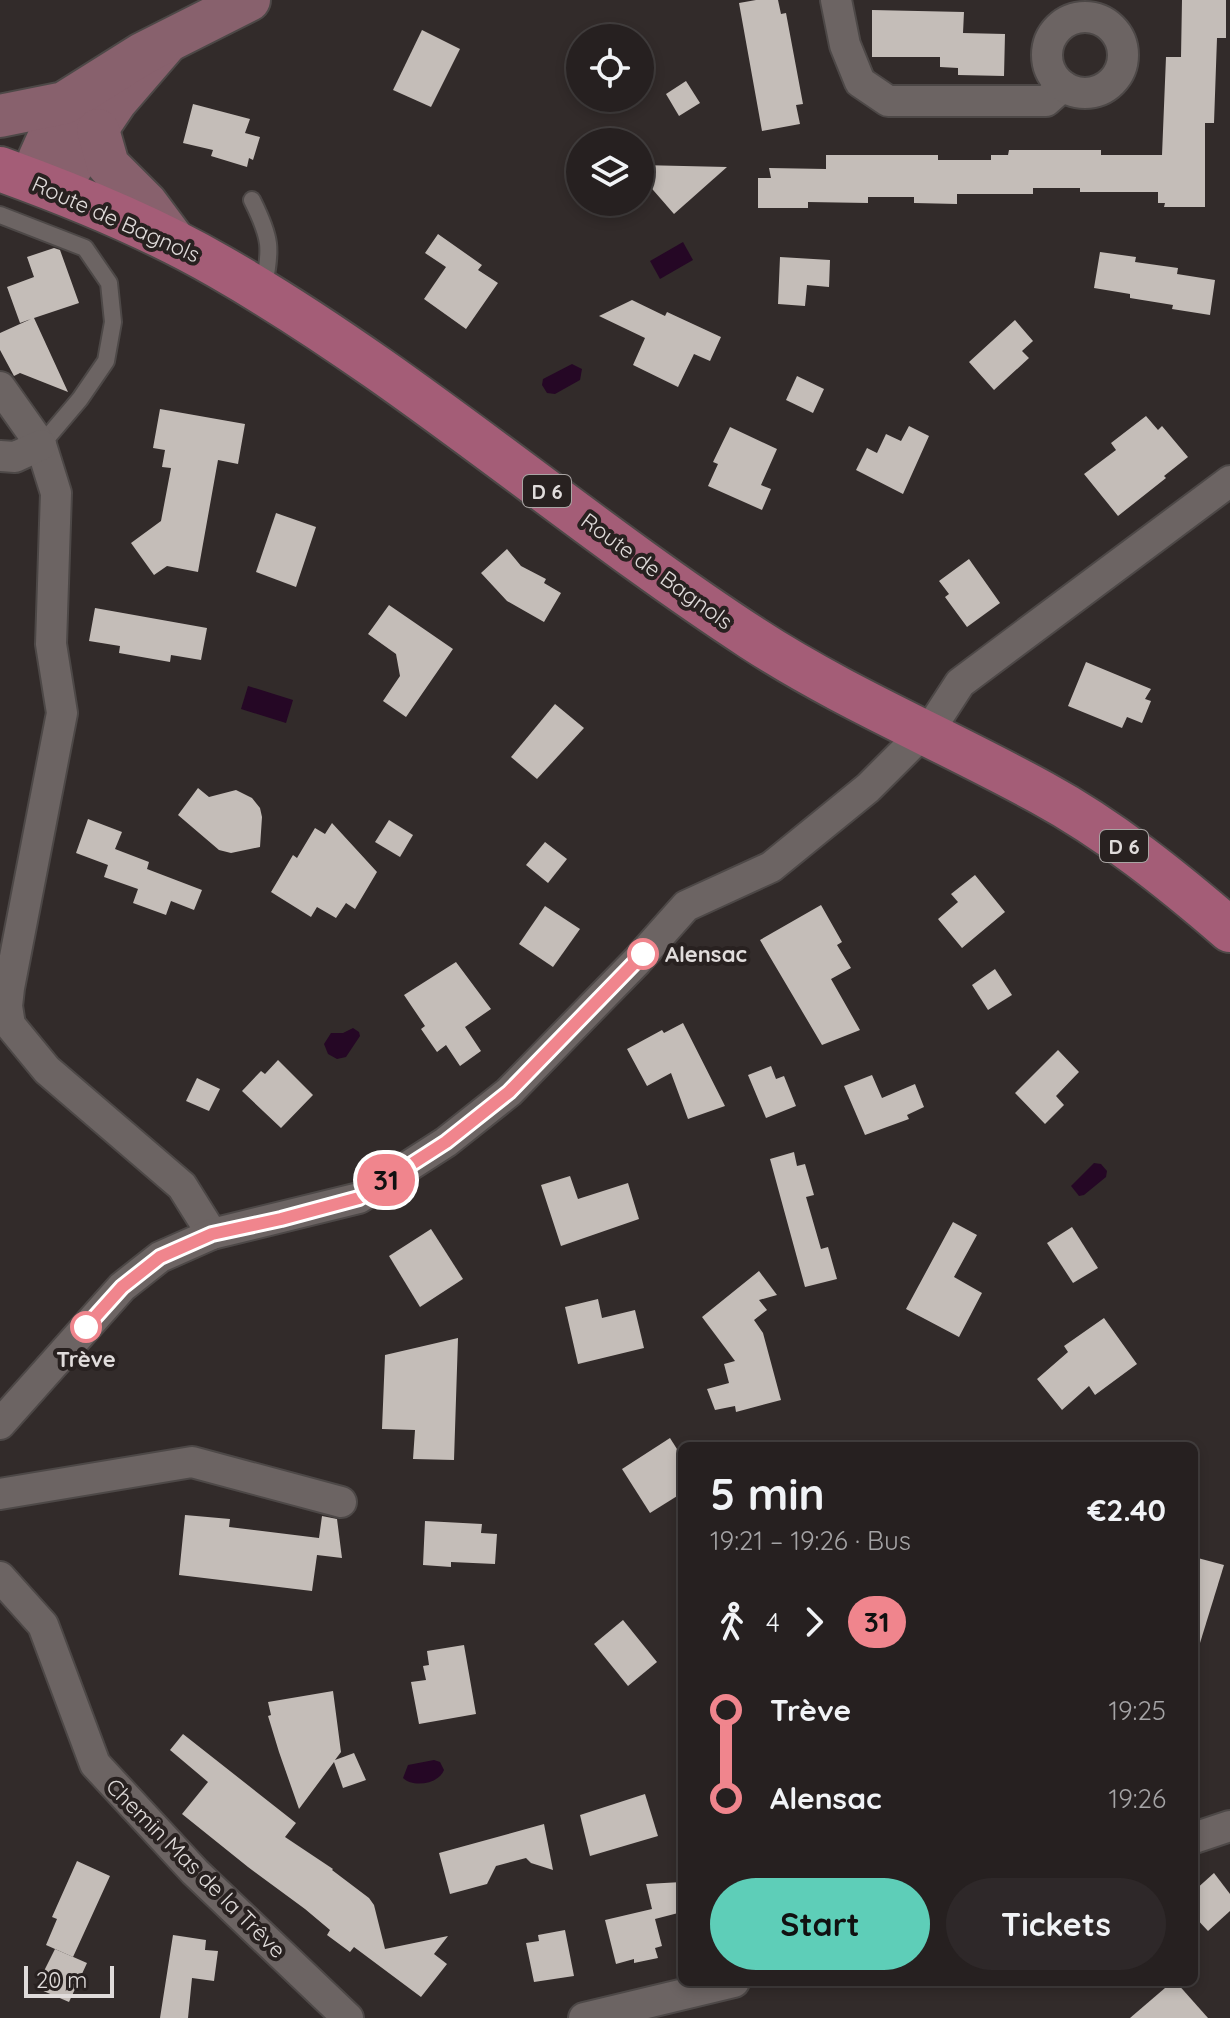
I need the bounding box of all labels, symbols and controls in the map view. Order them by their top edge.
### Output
map controls [566,24,654,216]
button: locate [566,24,654,112]
button: layers [566,128,654,216]
street label: Route de Bagnols [28,169,204,269]
road number: D 6 [523,475,571,507]
street label: Route de Bagnols [576,507,738,635]
road number: D 6 [1100,830,1148,862]
marker: Alensac [628,939,658,969]
place label: Alensac [665,940,747,968]
line badge: 31 [350,1154,422,1206]
text: 31 [373,1162,399,1197]
marker: Trève [71,1312,101,1342]
place label: Trève [56,1345,116,1373]
text: 5 min [710,1466,825,1521]
text: €2.40 [1087,1491,1166,1529]
text: 19:21 – 19:26 · Bus [710,1524,911,1557]
icon: walk [710,1600,754,1644]
icon: forward [792,1600,836,1644]
text: 31 [864,1604,890,1639]
text: 4 [766,1606,780,1639]
text: Trève [770,1691,851,1729]
text: 19:25 [1108,1694,1166,1727]
street label: Chemin Mas de la Trêve [100,1772,292,1964]
text: Alensac [770,1779,882,1817]
text: 19:26 [1109,1782,1166,1815]
button: Start [710,1878,930,1970]
button: Tickets [946,1878,1166,1970]
scale bar [24,1962,114,1998]
text: 20 m [36,1966,87,1994]

